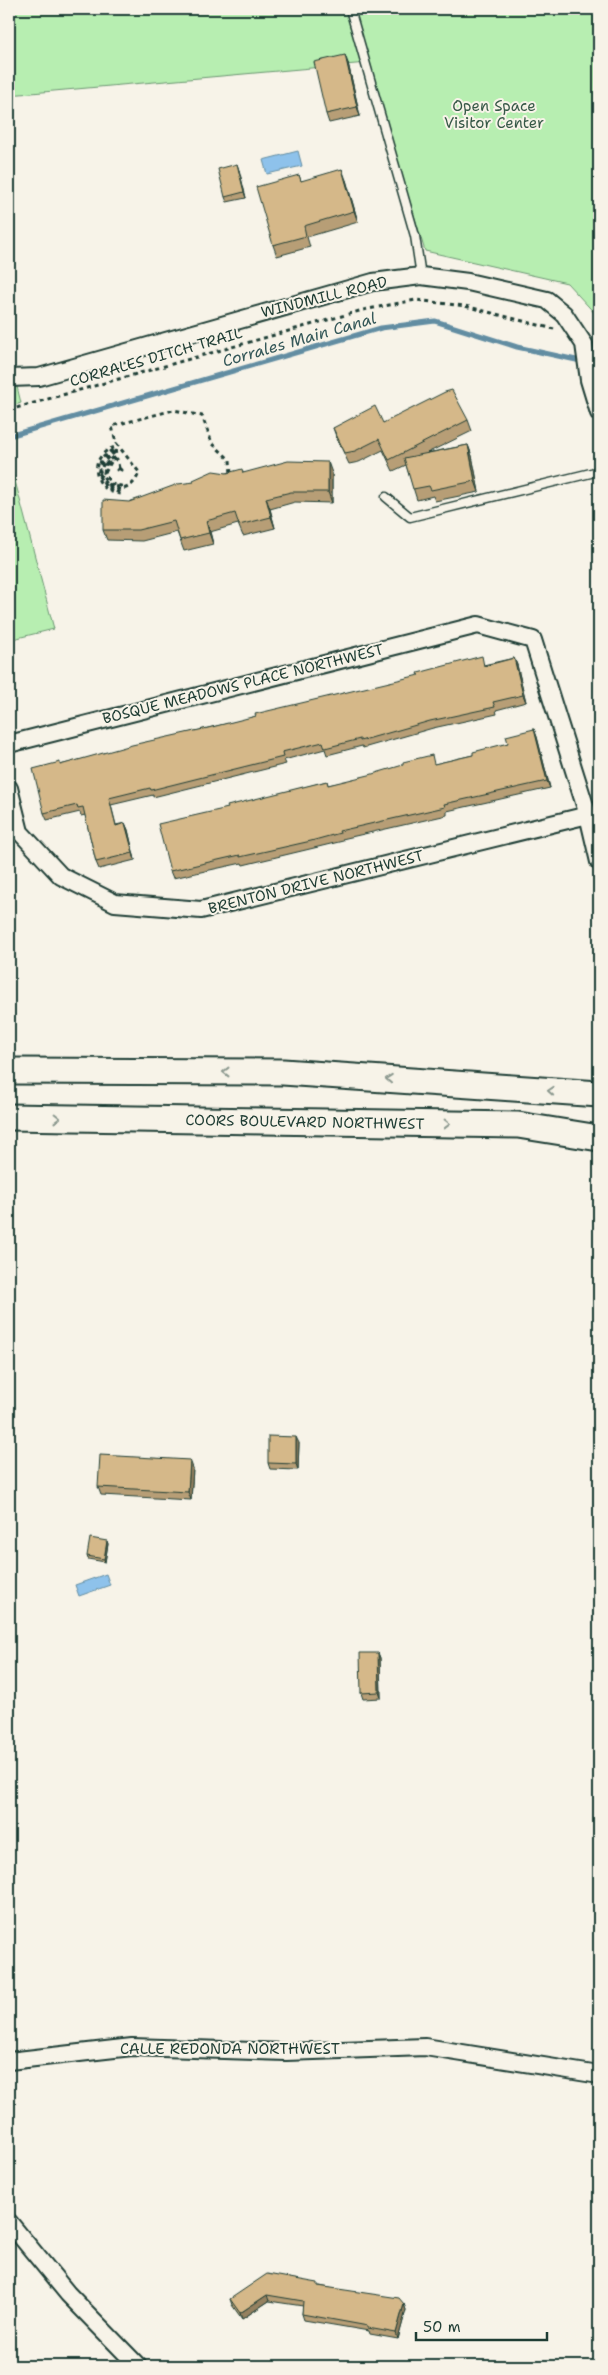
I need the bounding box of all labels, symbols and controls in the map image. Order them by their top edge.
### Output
park label: Open Space Visitor Center [444,96,544,133]
street label: WINDMILL ROAD [259,272,389,322]
water label: Corrales Main Canal [220,307,379,372]
street label: CORRALES DITCH TRAIL [67,323,245,391]
street label: BOSQUE MEADOWS PLACE NORTHWEST [100,639,386,729]
street label: BRENTON DRIVE NORTHWEST [206,846,426,918]
one-way arrow [222,1067,230,1077]
one-way arrow [384,1074,392,1085]
one-way arrow [546,1086,554,1097]
street label: COORS BOULEVARD NORTHWEST [185,1110,425,1134]
one-way arrow [54,1113,62,1123]
one-way arrow [444,1119,452,1129]
street label: CALLE REDONDA NORTHWEST [120,2039,340,2059]
scale bar [416,2310,547,2342]
text: 50 m [423,2317,461,2337]

